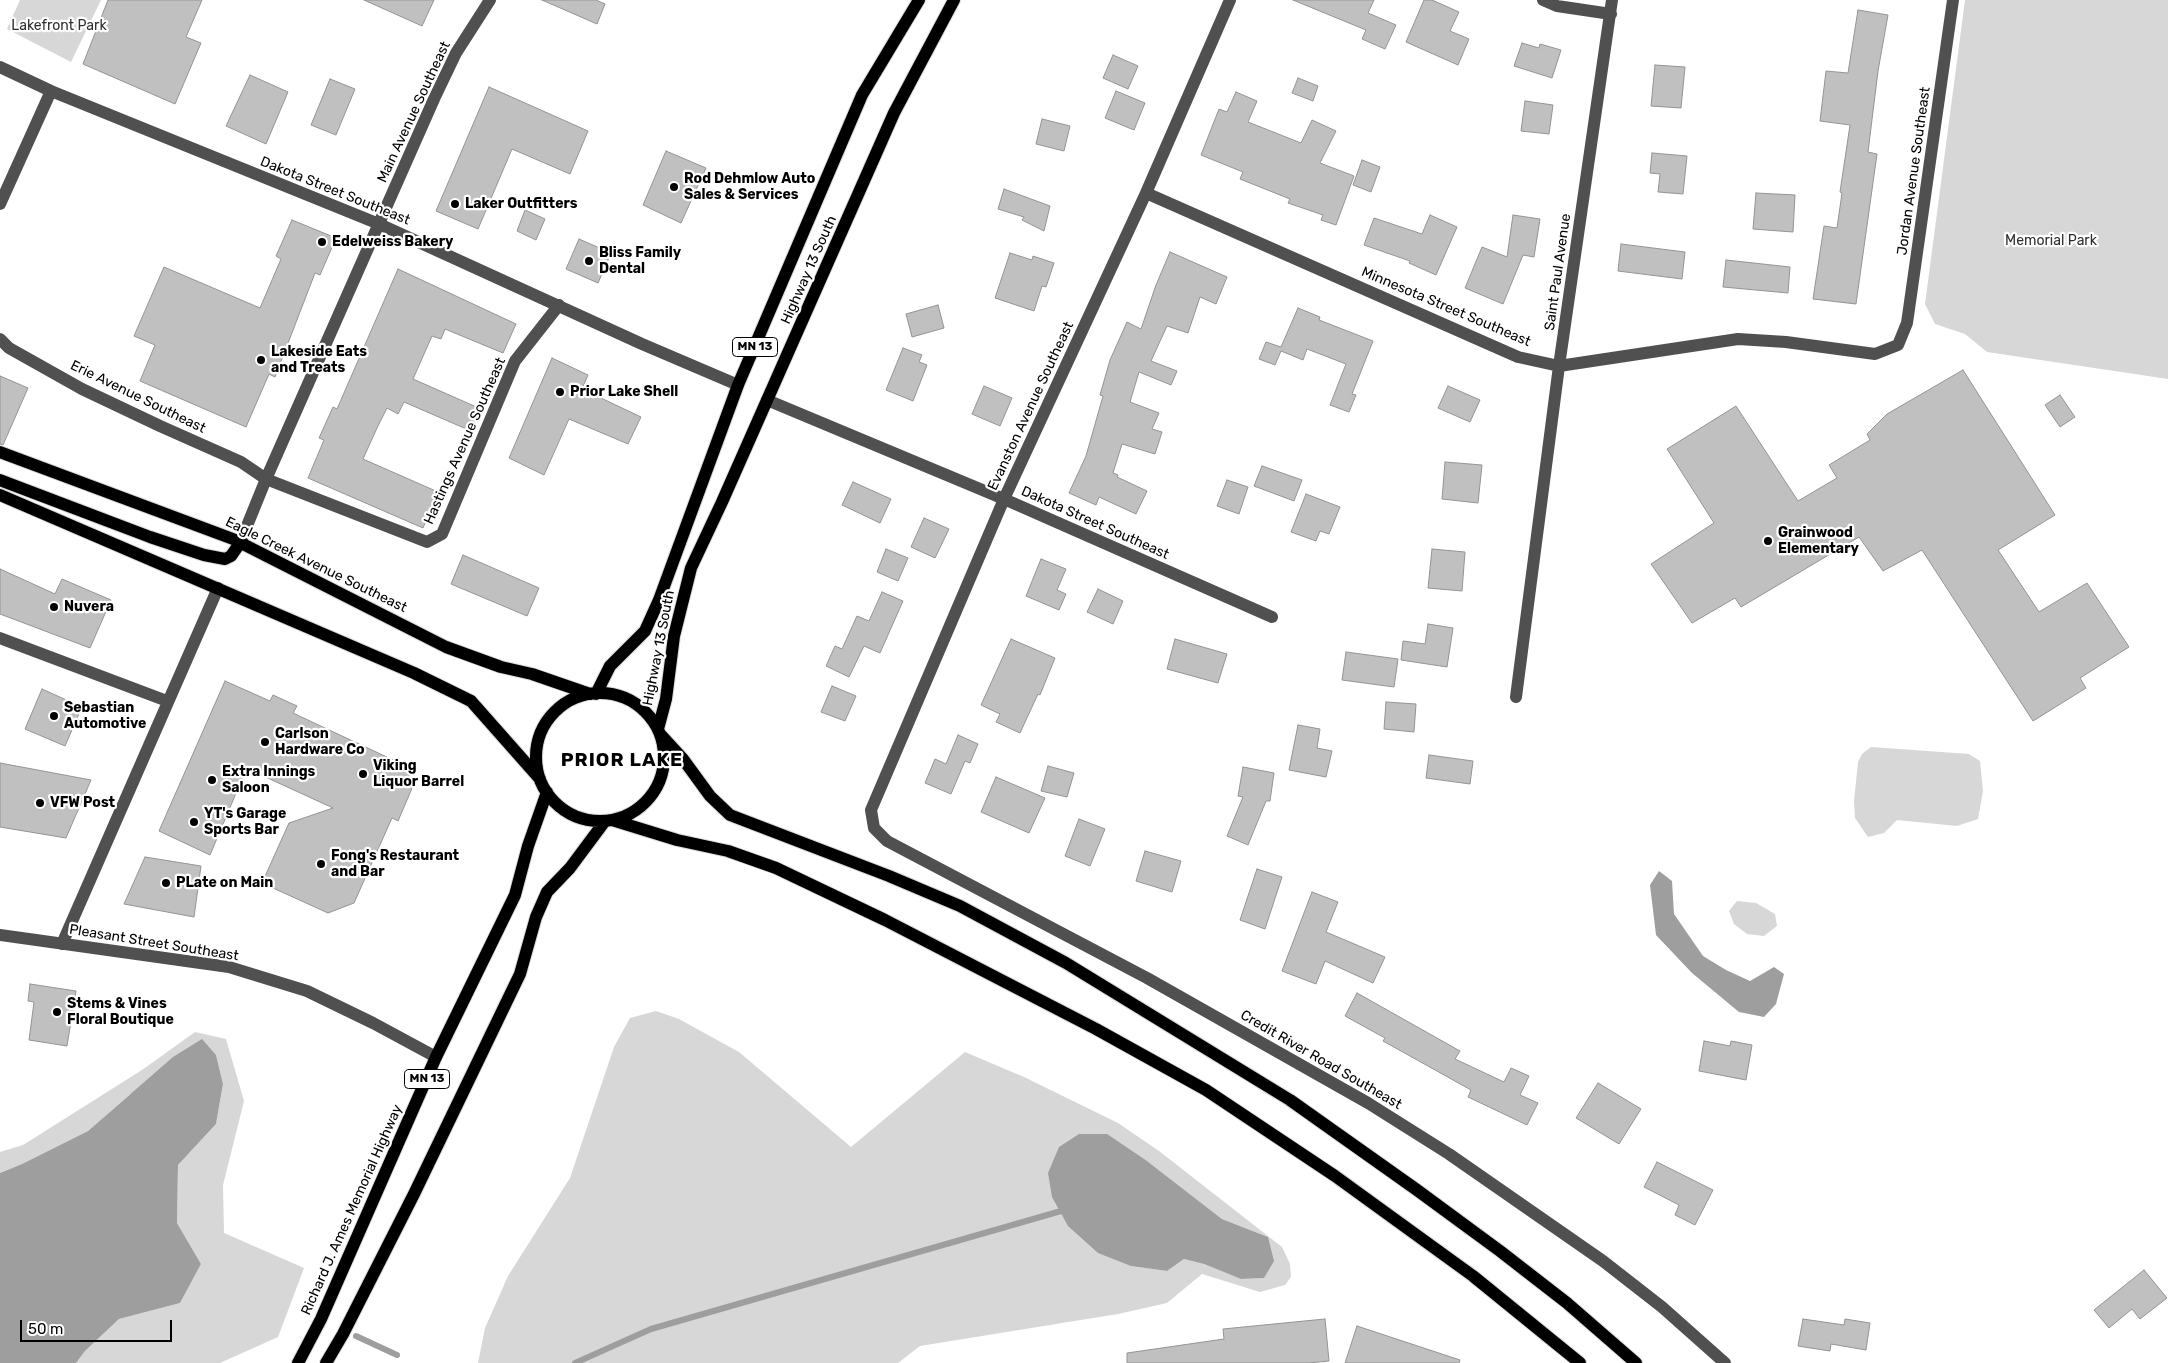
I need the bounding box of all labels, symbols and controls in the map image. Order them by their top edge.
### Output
park label: Lakefront Park [11,18,107,34]
street label: Main Avenue Southeast [374,39,454,185]
street label: Jordan Avenue Southeast [1894,86,1934,256]
street label: Dakota Street Southeast [258,153,412,229]
place label: Rod Dehmlow Auto Sales & Services [684,171,815,203]
marker: Rod Dehmlow Auto Sales & Services [668,181,680,193]
place label: Laker Outfitters [465,196,578,212]
marker: Laker Outfitters [449,198,461,210]
street label: Saint Paul Avenue [1541,212,1575,332]
street label: Highway 13 South [778,213,840,327]
park label: Memorial Park [2005,233,2097,249]
place label: Edelweiss Bakery [332,234,453,250]
marker: Edelweiss Bakery [316,236,328,248]
place label: Bliss Family Dental [599,245,681,278]
marker: Bliss Family Dental [583,255,595,267]
street label: Minnesota Street Southeast [1359,264,1533,350]
street label: Evanston Avenue Southeast [984,319,1078,493]
road number: MN 13 [732,338,778,357]
place label: Lakeside Eats and Treats [271,344,367,377]
marker: Lakeside Eats and Treats [255,354,267,366]
street label: Hastings Avenue Southeast [421,355,509,527]
street label: Erie Avenue Southeast [68,357,208,437]
place label: Prior Lake Shell [570,384,678,400]
marker: Prior Lake Shell [554,386,566,398]
street label: Dakota Street Southeast [1018,483,1172,563]
street label: Eagle Creek Avenue Southeast [222,514,410,616]
place label: Grainwood Elementary [1778,525,1859,558]
marker: Grainwood Elementary [1762,535,1774,547]
street label: Highway 13 South [640,589,678,707]
place label: Nuvera [64,599,114,615]
marker: Nuvera [48,601,60,613]
place label: Sebastian Automotive [64,700,146,732]
marker: Sebastian Automotive [48,710,60,722]
place label: Carlson Hardware Co [275,726,365,759]
marker: Carlson Hardware Co [259,736,271,748]
district label: PRIOR LAKE [559,750,685,772]
place label: Viking Liquor Barrel [373,758,464,790]
place label: Extra Innings Saloon [222,764,315,796]
marker: Viking Liquor Barrel [357,768,369,780]
marker: Extra Innings Saloon [206,774,218,786]
place label: VFW Post [50,795,115,811]
marker: VFW Post [34,797,46,809]
place label: YT's Garage Sports Bar [204,806,286,839]
marker: YT's Garage Sports Bar [188,816,200,828]
place label: Fong's Restaurant and Bar [331,848,459,880]
marker: Fong's Restaurant and Bar [315,858,327,870]
place label: PLate on Main [176,875,273,891]
marker: PLate on Main [160,877,172,889]
street label: Pleasant Street Southeast [68,921,240,965]
place label: Stems & Vines Floral Boutique [67,996,174,1028]
marker: Stems & Vines Floral Boutique [51,1006,63,1018]
street label: Credit River Road Southeast [1237,1007,1405,1113]
road number: MN 13 [404,1070,450,1088]
street label: Richard J. Ames Memorial Highway [298,1102,406,1318]
scale bar [22,1310,175,1342]
text: 50 m [28,1320,63,1338]

